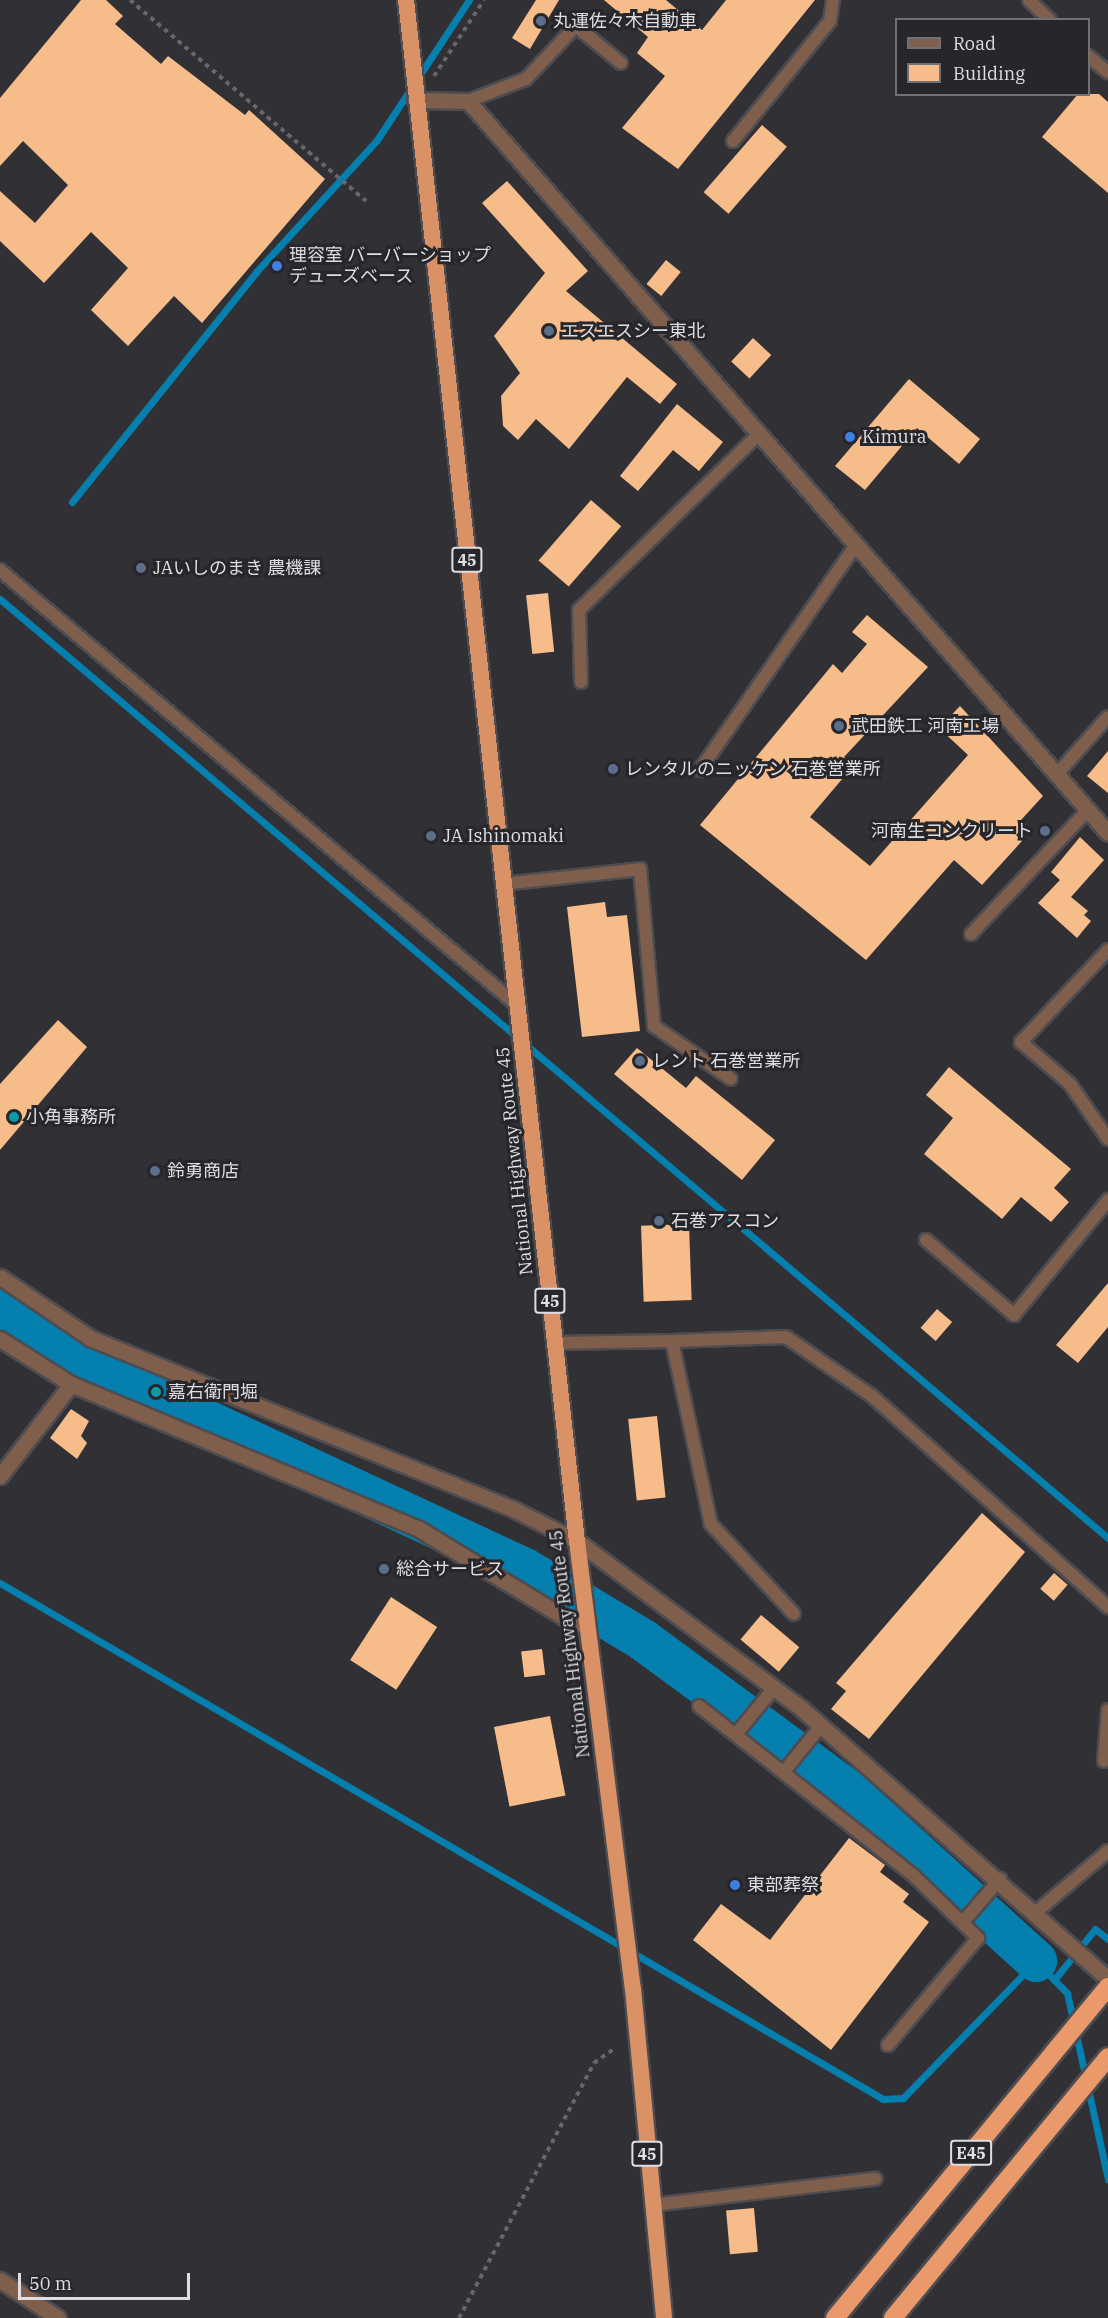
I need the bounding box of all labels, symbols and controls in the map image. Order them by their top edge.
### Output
place label: 丸運佐々木自動車 [553,10,697,32]
marker: 丸運佐々木自動車 [534,14,548,28]
legend [895,18,1090,96]
text: Road [953,32,996,55]
text: Building [953,62,1025,85]
place label: 理容室 バーバーショップ デューズベース [289,245,491,288]
marker: 理容室 バーバーショップ デューズベース [270,259,284,273]
place label: エスエスシー東北 [561,320,705,342]
marker: エスエスシー東北 [542,324,556,338]
place label: Kimura [862,426,926,448]
marker: Kimura [843,430,857,444]
road number: 45 [450,547,484,573]
place label: JAいしのまき 農機課 [153,557,321,579]
marker: JAいしのまき 農機課 [134,561,148,575]
place label: 武田鉄工 河南工場 [851,715,999,737]
marker: 武田鉄工 河南工場 [832,719,846,733]
place label: レンタルのニッケン 石巻営業所 [625,758,881,780]
marker: レンタルのニッケン 石巻営業所 [606,762,620,776]
place label: 河南生コンクリート [871,820,1033,842]
marker: 河南生コンクリート [1038,824,1052,838]
place label: JA Ishinomaki [443,825,564,847]
marker: JA Ishinomaki [424,829,438,843]
street label: National Highway Route 45 [492,1046,538,1276]
place label: レント 石巻営業所 [652,1050,800,1072]
marker: レント 石巻営業所 [633,1054,647,1068]
place label: 小角事務所 [26,1106,116,1128]
marker: 小角事務所 [7,1110,21,1124]
place label: 鈴勇商店 [167,1160,239,1182]
marker: 鈴勇商店 [148,1164,162,1178]
place label: 石巻アスコン [671,1210,779,1232]
marker: 石巻アスコン [652,1214,666,1228]
road number: 45 [534,1288,566,1314]
place label: 嘉右衛門堀 [168,1381,258,1403]
marker: 嘉右衛門堀 [149,1385,163,1399]
street label: National Highway Route 45 [545,1529,595,1759]
place label: 総合サービス [396,1558,504,1580]
marker: 総合サービス [377,1562,391,1576]
place label: 東部葬祭 [747,1874,819,1896]
marker: 東部葬祭 [728,1878,742,1892]
road number: E45 [950,2140,992,2166]
road number: 45 [630,2141,664,2167]
scale bar [21,2261,194,2299]
text: 50 m [29,2272,72,2295]

